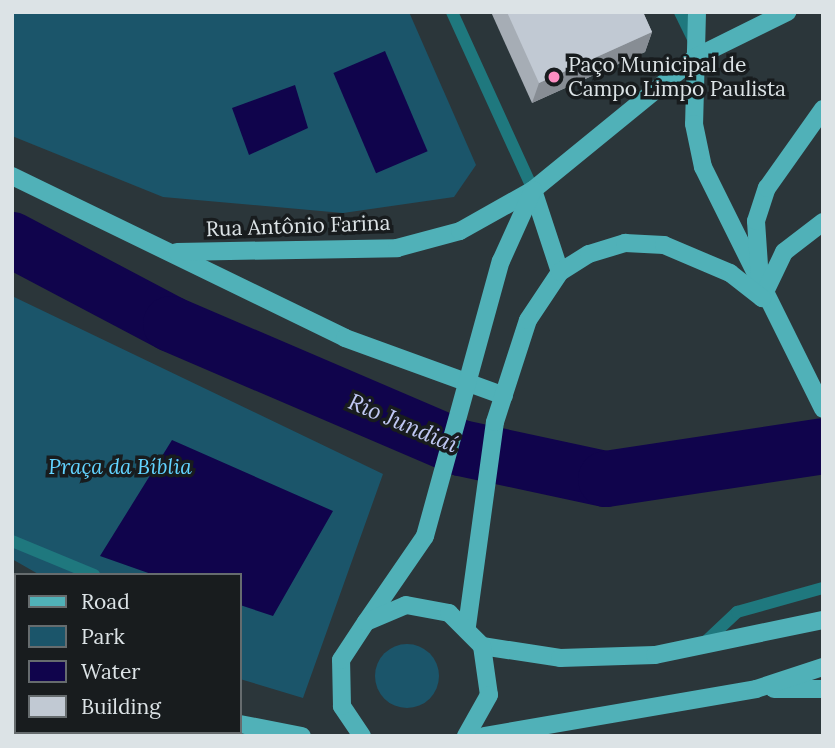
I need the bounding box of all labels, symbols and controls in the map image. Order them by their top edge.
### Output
place label: Paço Municipal de Campo Limpo Paulista [568,52,786,102]
marker: Paço Municipal de Campo Limpo Paulista [546,69,562,85]
street label: Rua Antônio Farina [205,210,391,242]
water label: Rio Jundiaí [344,388,462,458]
park label: Praça da Bíblia [48,454,192,480]
legend [14,573,242,734]
text: Road [81,588,130,615]
text: Park [81,623,125,650]
text: Water [81,658,140,685]
text: Building [81,693,161,720]

